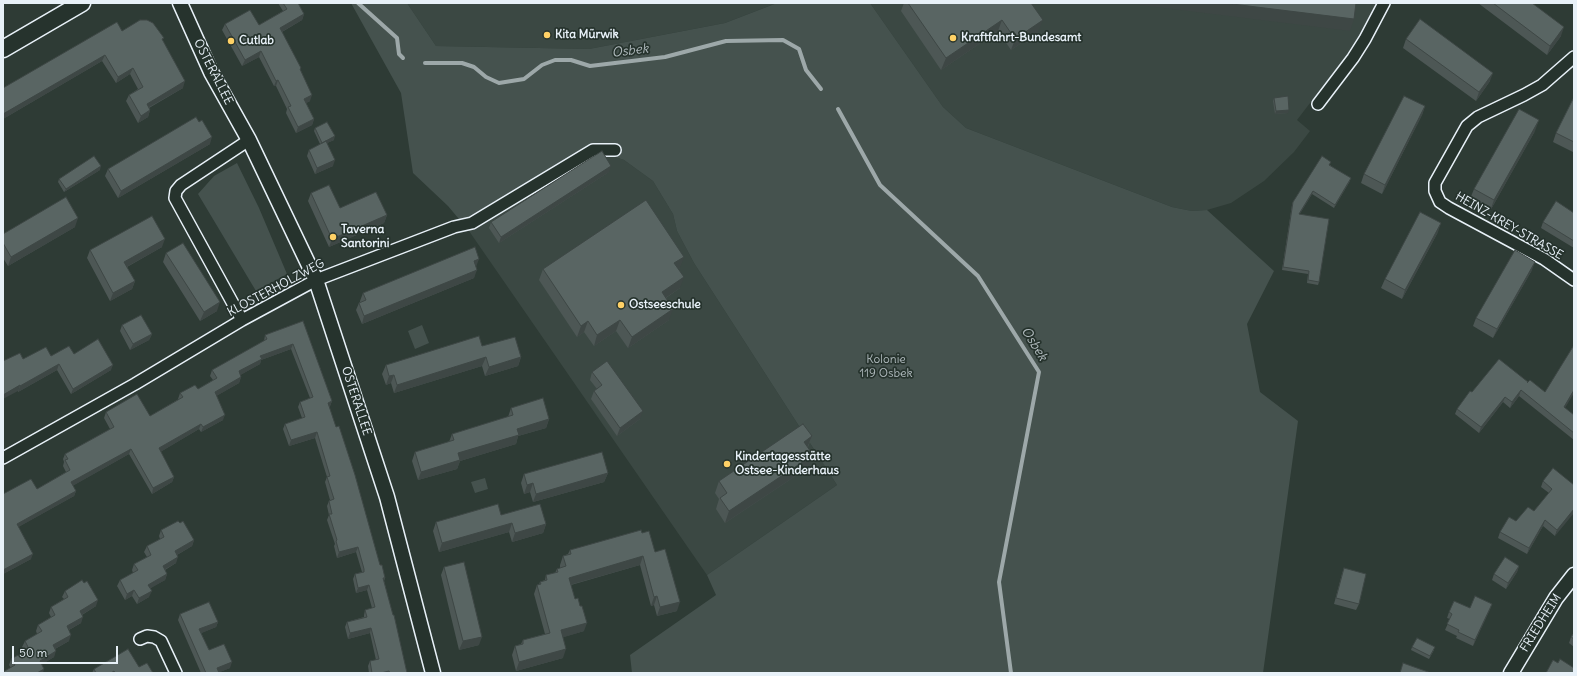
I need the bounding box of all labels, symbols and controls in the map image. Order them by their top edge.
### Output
place label: Kita Mürwik [555,28,619,42]
marker: Kita Mürwik [542,30,552,40]
place label: Kraftfahrt-Bundesamt [961,31,1081,45]
marker: Kraftfahrt-Bundesamt [948,33,958,43]
place label: Cutlab [239,34,274,48]
marker: Cutlab [226,36,236,46]
street label: OSTERALLEE [190,37,236,107]
water label: Osbek [611,41,649,61]
street label: HEINZ-KREY-STRASSE [1452,189,1566,263]
place label: Taverna Santorini [341,223,389,251]
marker: Taverna Santorini [328,232,338,242]
street label: KLOSTERHOLZWEG [225,256,327,320]
place label: Ostseeschule [629,298,701,312]
marker: Ostseeschule [616,300,626,310]
water label: Osbek [1018,324,1050,364]
park label: Kolonie 119 Osbek [859,353,913,381]
street label: OSTERALLEE [338,365,374,437]
place label: Kindertagesstätte Ostsee-Kinderhaus [735,450,839,478]
marker: Kindertagesstätte Ostsee-Kinderhaus [722,459,732,469]
street label: FRIEDHEIM [1517,591,1565,655]
scale bar [14,638,120,664]
text: 50 m [19,645,47,660]

